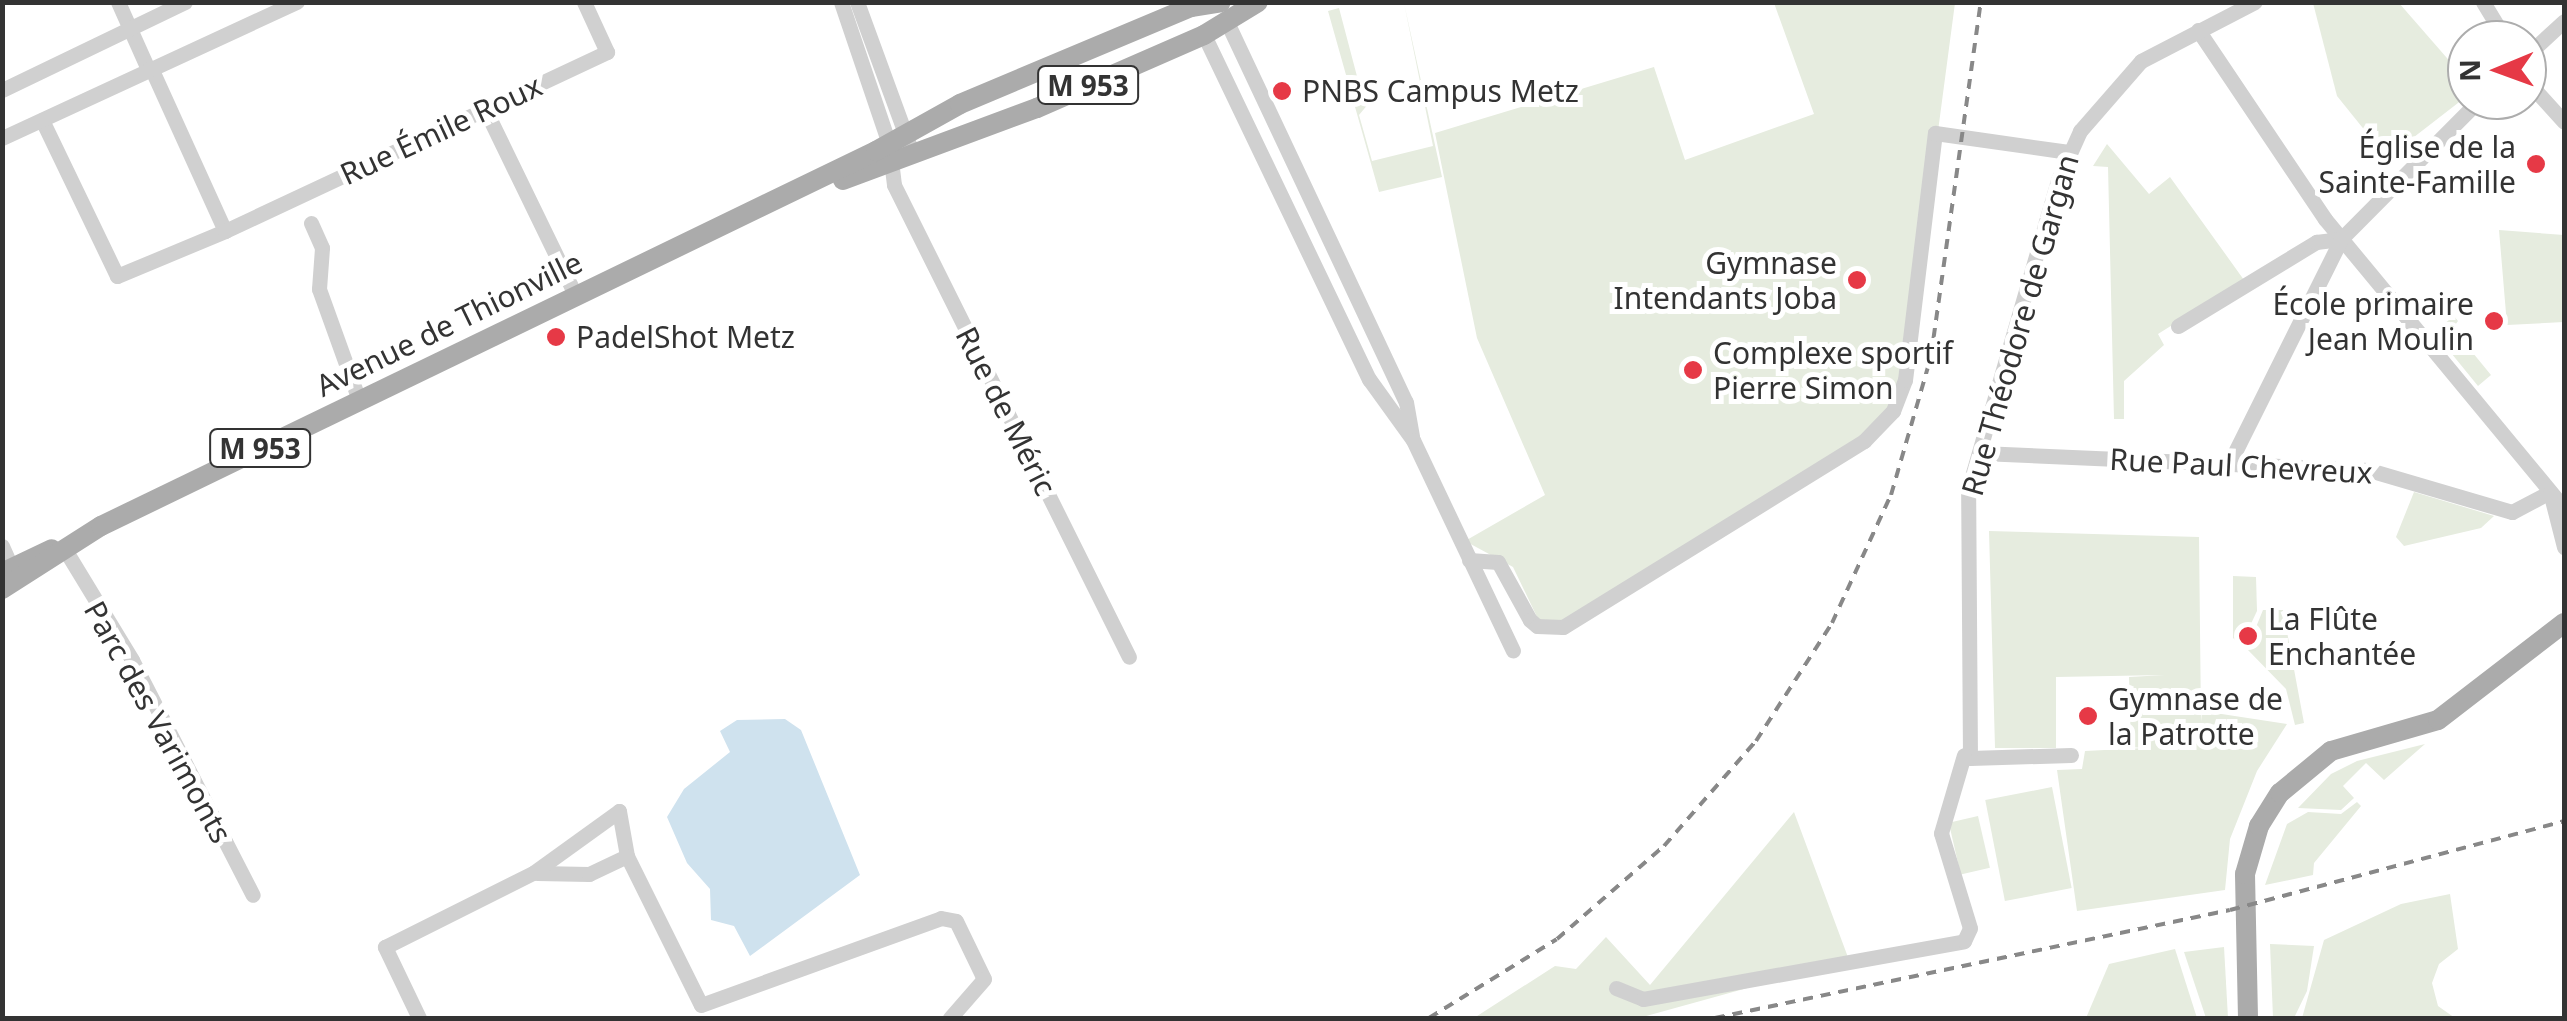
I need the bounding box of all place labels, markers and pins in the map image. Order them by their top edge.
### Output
place label: PNBS Campus Metz [1302,73,1579,109]
marker: PNBS Campus Metz [1271,80,1293,102]
place label: Église de la Sainte-Famille [2318,129,2516,200]
marker: Église de la Sainte-Famille [2525,153,2547,175]
place label: Gymnase Intendants Joba [1614,245,1837,316]
marker: Gymnase Intendants Joba [1846,269,1868,291]
place label: École primaire Jean Moulin [2272,286,2474,356]
marker: École primaire Jean Moulin [2483,310,2505,332]
place label: PadelShot Metz [576,319,795,355]
marker: PadelShot Metz [545,326,567,348]
place label: Complexe sportif Pierre Simon [1713,335,1953,406]
marker: Complexe sportif Pierre Simon [1682,359,1704,381]
place label: La Flûte Enchantée [2268,601,2416,672]
marker: La Flûte Enchantée [2237,625,2259,647]
place label: Gymnase de la Patrotte [2108,681,2283,752]
marker: Gymnase de la Patrotte [2077,705,2099,727]

